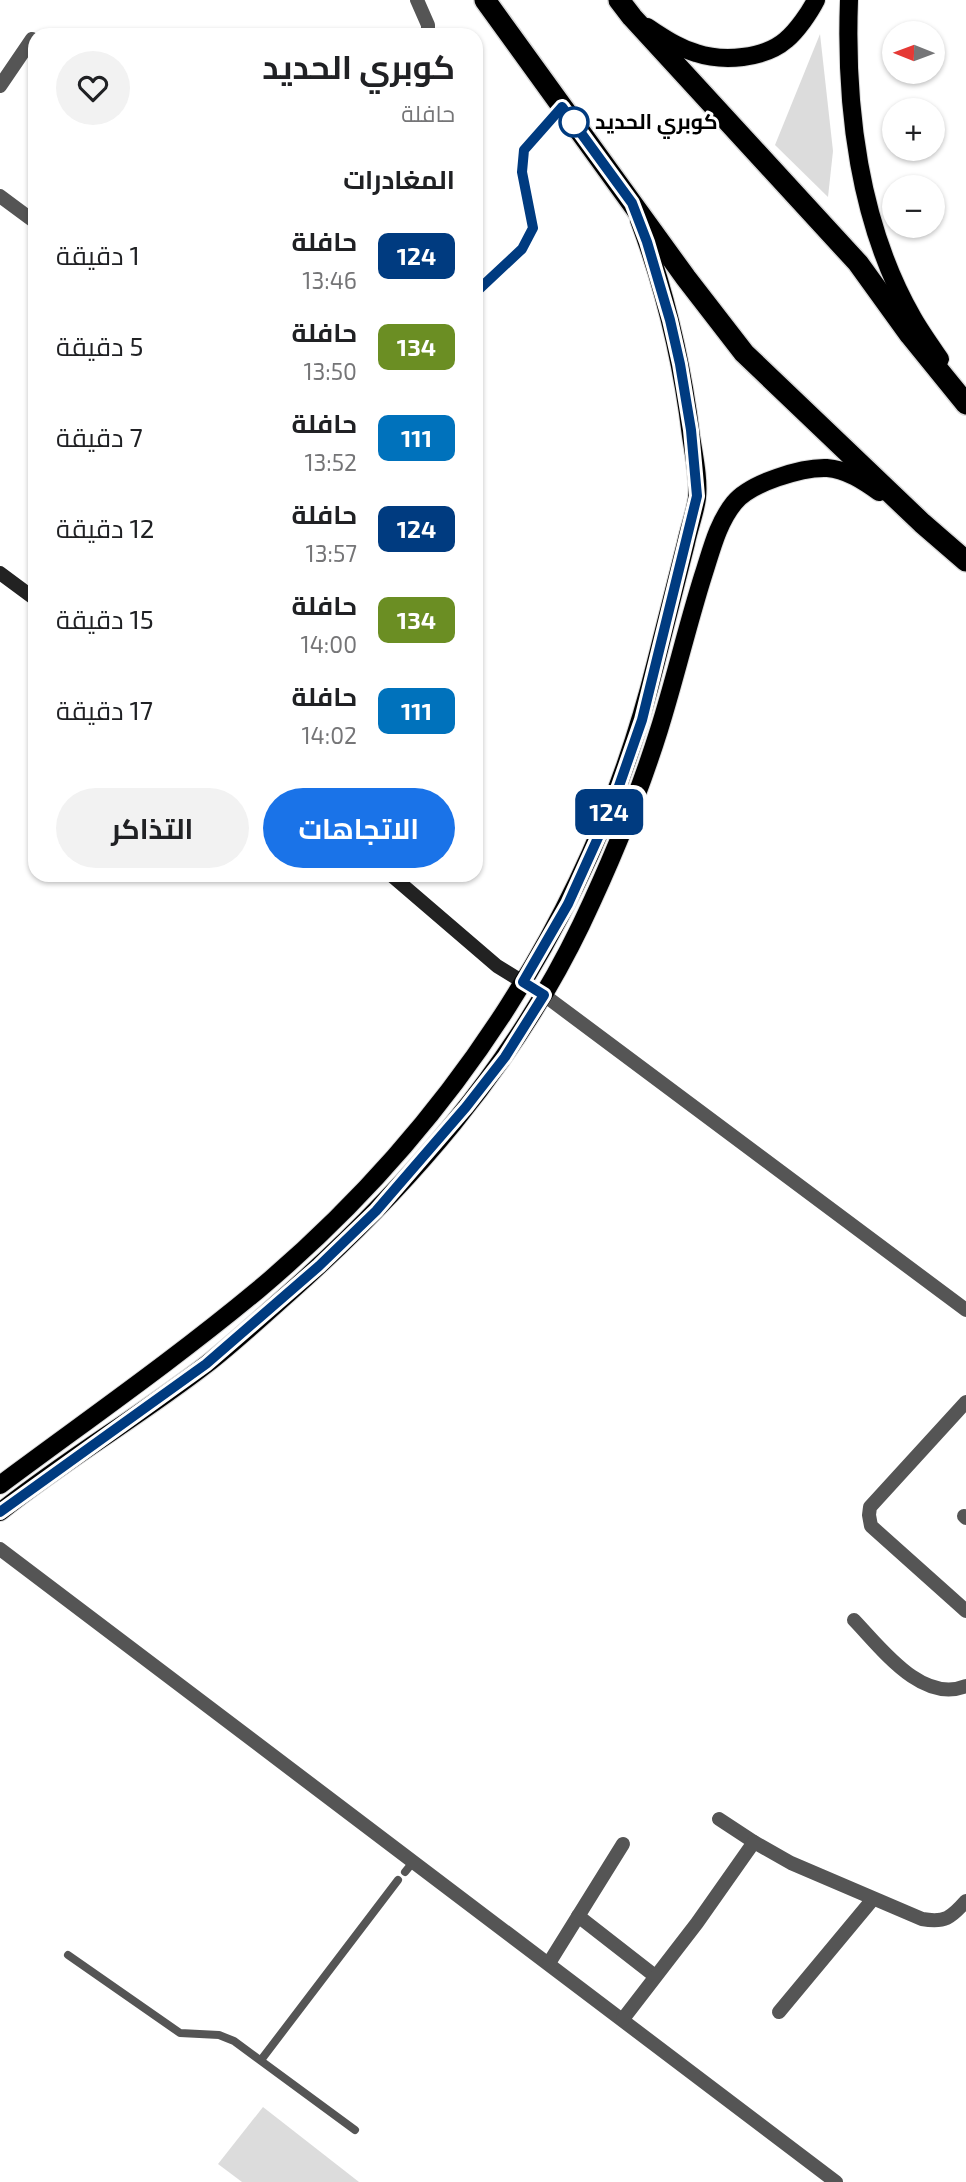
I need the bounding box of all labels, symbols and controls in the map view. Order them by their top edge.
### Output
north arrow [882,21,945,84]
map controls [882,21,945,238]
text: كوبري الحديد [262,46,455,86]
button: heart [56,51,130,125]
button: + [882,98,945,161]
text: حافلة [401,99,455,127]
marker: كوبري الحديد [559,107,589,137]
place label: كوبري الحديد [595,108,718,139]
text: المغادرات [343,163,455,194]
button: − [882,175,945,238]
text: حافلة [292,225,357,256]
text: 1 دقيقة [56,239,140,270]
text: 124 [397,241,436,270]
text: 13:46 [302,266,357,294]
text: حافلة [292,316,357,347]
text: 5 دقيقة [56,330,143,361]
text: 134 [397,332,436,361]
text: 13:50 [303,357,357,385]
text: حافلة [292,407,357,438]
text: 7 دقيقة [56,421,143,452]
text: 111 [401,423,432,452]
text: 13:52 [304,448,357,476]
text: حافلة [292,498,357,529]
text: 12 دقيقة [56,512,154,543]
text: 124 [397,514,436,543]
text: 13:57 [306,539,357,567]
text: حافلة [292,589,357,620]
text: 15 دقيقة [56,603,154,634]
text: 134 [397,605,436,634]
text: 14:00 [301,630,357,658]
text: حافلة [292,680,357,711]
text: 17 دقيقة [56,694,153,725]
text: 111 [401,696,432,725]
text: 14:02 [301,721,357,749]
button: التذاكر [56,788,249,868]
button: الاتجاهات [263,788,455,868]
line badge: 124 [569,789,649,835]
text: 124 [589,797,629,826]

